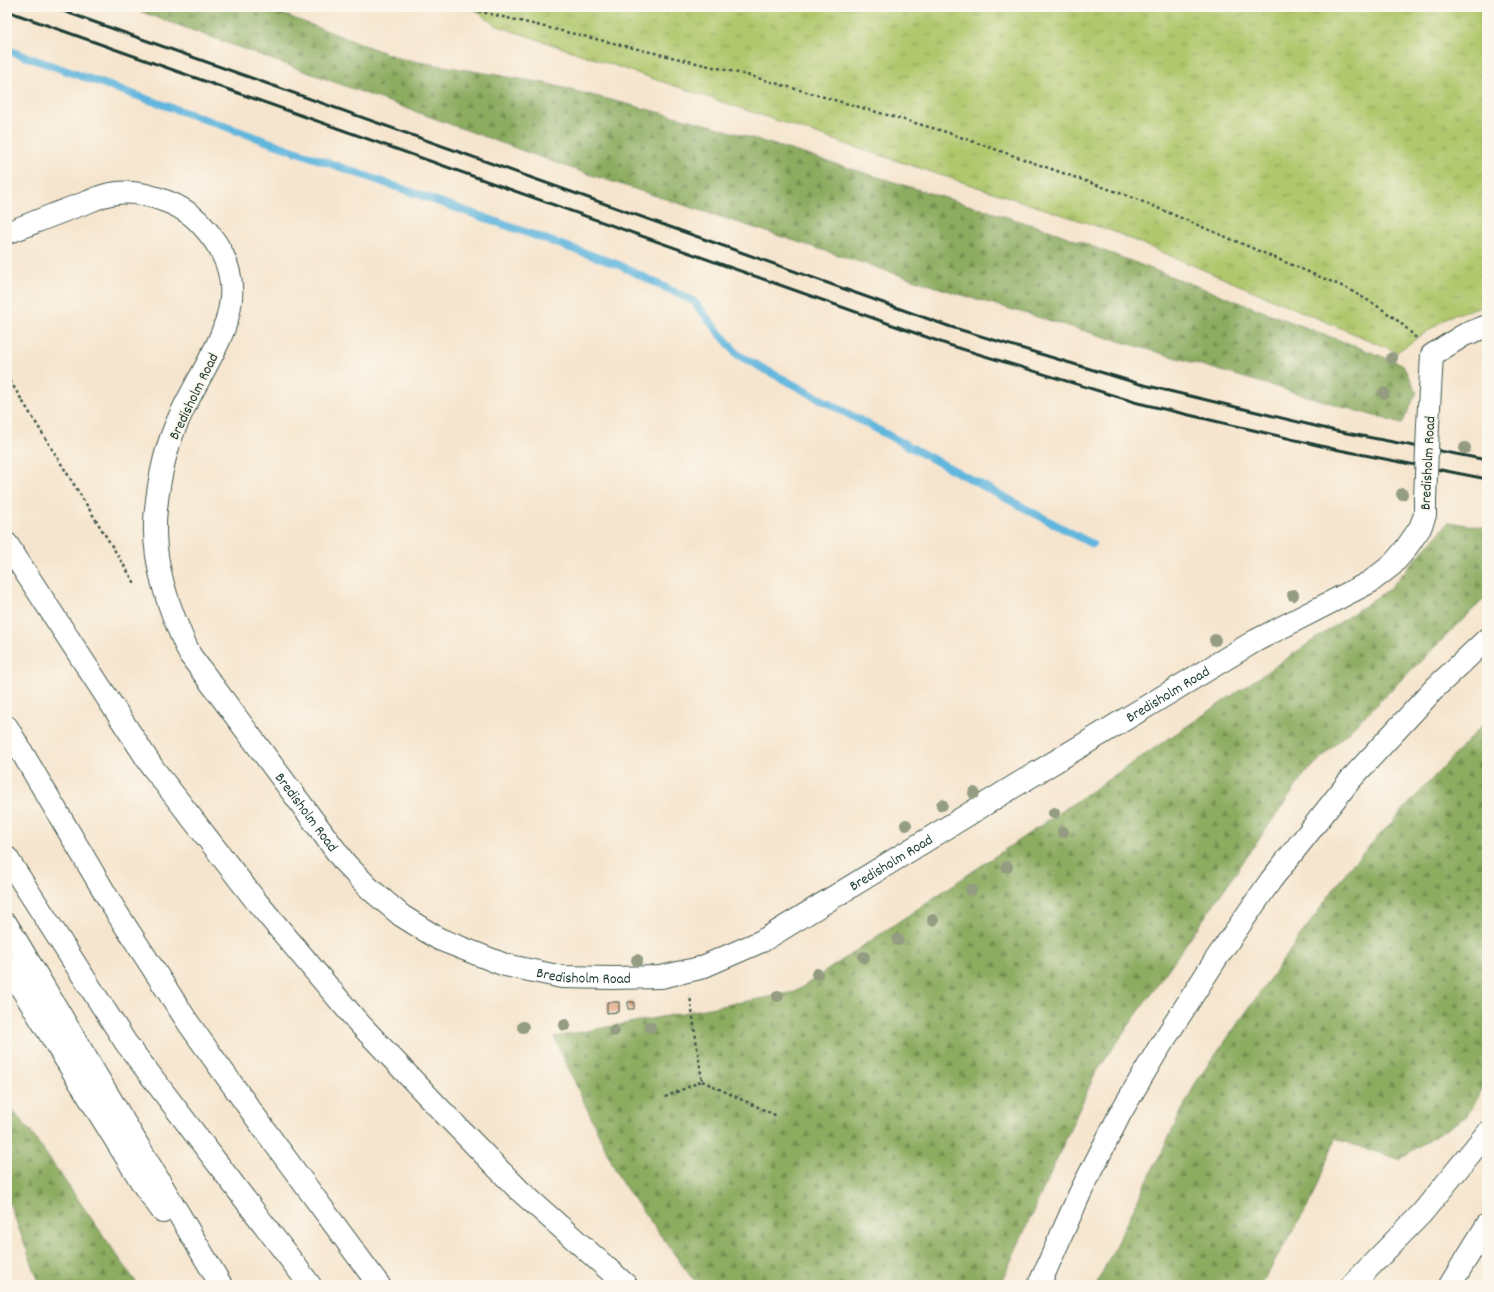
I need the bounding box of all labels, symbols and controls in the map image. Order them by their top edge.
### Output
street label: Bredisholm Road [164,350,225,444]
street label: Bredisholm Road [1416,415,1442,511]
street label: Bredisholm Road [1122,662,1215,729]
street label: Bredisholm Road [268,769,342,857]
street label: Bredisholm Road [846,830,938,898]
street label: Bredisholm Road [534,963,631,991]

